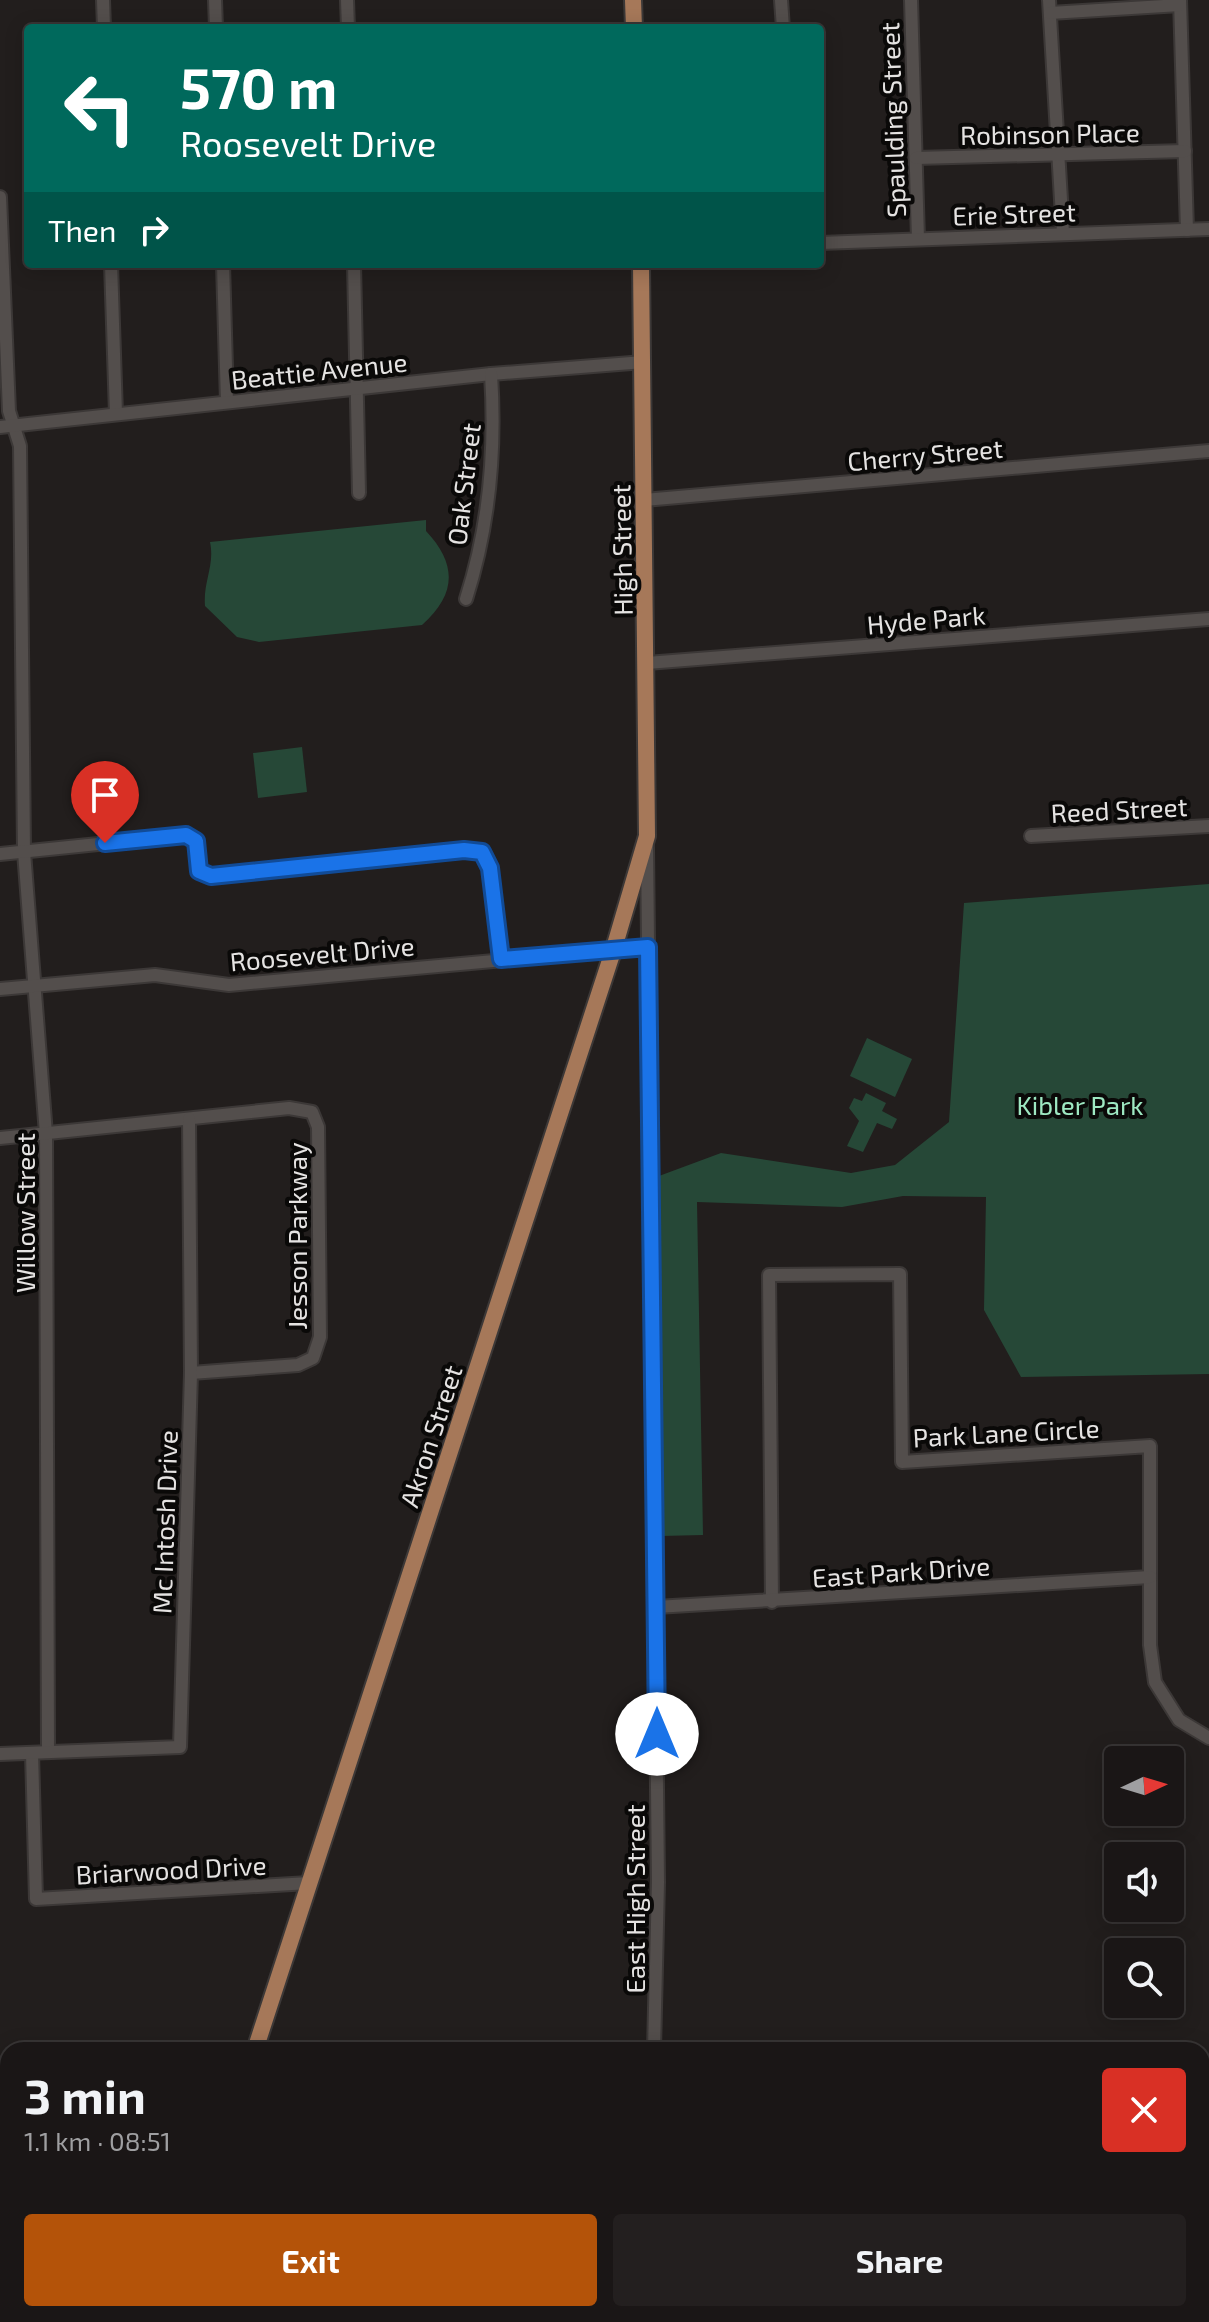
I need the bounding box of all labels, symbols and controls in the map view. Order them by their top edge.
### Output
street label: Spaulding Street [873,22,911,218]
text: 570 m [180,53,337,120]
icon: left [48,56,152,160]
street label: Robinson Place [960,116,1140,150]
text: Roosevelt Drive [180,121,436,164]
street label: Erie Street [952,195,1076,231]
icon: right [132,208,176,252]
text: Then [48,212,116,248]
street label: Beattie Avenue [229,345,409,395]
street label: Oak Street [440,421,486,547]
street label: Cherry Street [846,432,1004,476]
street label: High Street [604,484,638,616]
street label: Hyde Park [865,598,987,640]
pin [71,761,139,843]
icon: arrive [83,773,127,817]
street label: Reed Street [1050,790,1188,828]
street label: Roosevelt Drive [228,929,416,977]
park label: Kibler Park [1016,1089,1144,1120]
street label: Willow Street [9,1133,40,1293]
street label: Jesson Parkway [281,1142,312,1330]
street label: Akron Street [392,1361,468,1511]
street label: Park Lane Circle [912,1412,1100,1452]
street label: Mc Intosh Drive [145,1430,183,1614]
street label: East Park Drive [811,1549,991,1593]
position arrow [615,1692,699,1776]
north arrow [1104,1746,1184,1826]
map controls [1104,1746,1184,2018]
street label: East High Street [619,1804,650,1994]
button: sound [1104,1842,1184,1922]
street label: Briarwood Drive [75,1849,267,1889]
button: search [1104,1938,1184,2018]
text: 3 min [24,2066,146,2124]
button: close [1102,2068,1186,2152]
text: 1.1 km · 08:51 [24,2125,171,2156]
button: Exit [24,2214,597,2306]
button: Share [613,2214,1186,2306]

